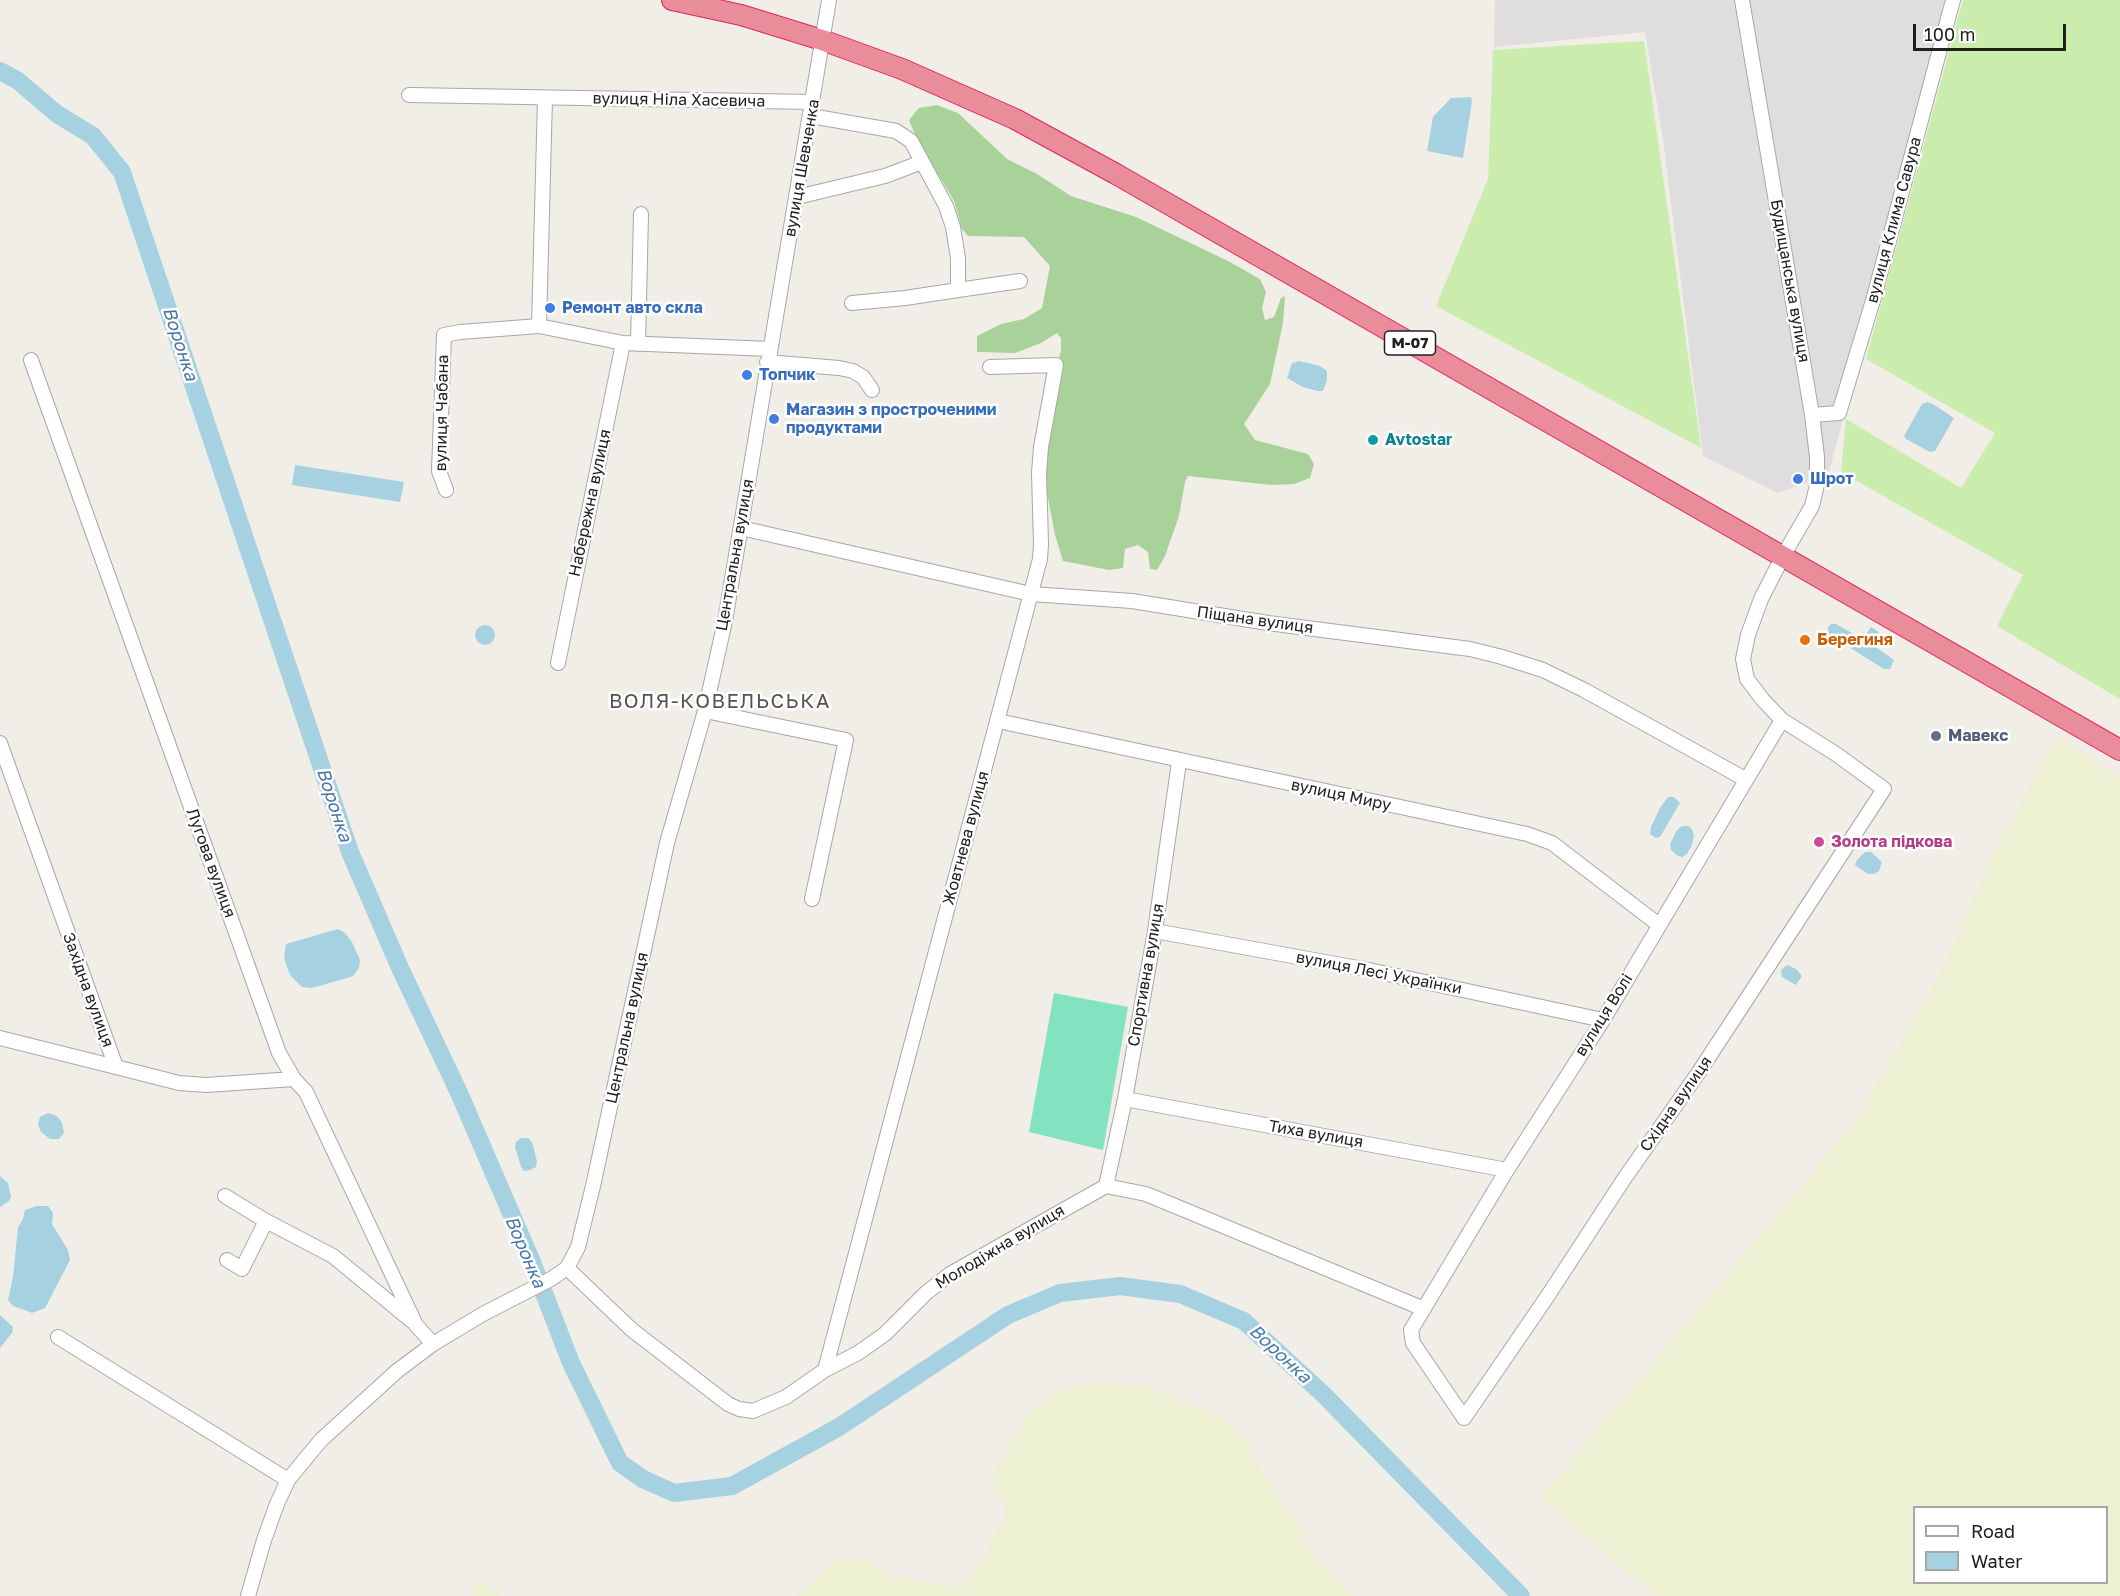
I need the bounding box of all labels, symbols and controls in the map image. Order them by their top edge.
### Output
scale bar [1916,12,2069,50]
text: 100 m [1924,23,1975,45]
street label: вулиця Ніла Хасевича [593,89,765,111]
street label: вулиця Шевченка [780,98,824,238]
street label: вулиця Клима Савура [1863,135,1925,305]
street label: Будищанська вулиця [1766,198,1814,364]
place label: Ремонт авто скла [562,298,703,318]
marker: Ремонт авто скла [543,301,557,315]
water label: Воронка [158,304,202,384]
road number: М-07 [1384,331,1436,355]
street label: вулиця Чабана [431,354,453,472]
place label: Топчик [759,365,816,385]
marker: Топчик [740,368,754,382]
place label: Магазин з простроченими продуктами [786,400,997,438]
marker: Магазин з простроченими продуктами [767,412,781,426]
street label: Набережна вулиця [565,428,615,578]
place label: Avtostar [1385,430,1452,450]
marker: Avtostar [1366,433,1380,447]
place label: Шрот [1810,469,1854,489]
marker: Шрот [1791,472,1805,486]
street label: Центральна вулиця [712,477,758,633]
street label: Піщана вулиця [1196,602,1314,638]
place label: Берегиня [1817,630,1893,650]
marker: Берегиня [1798,633,1812,647]
district label: ВОЛЯ-КОВЕЛЬСЬКА [609,690,831,714]
place label: Мавекс [1948,726,2008,746]
marker: Мавекс [1929,729,1943,743]
water label: Воронка [312,765,356,845]
street label: Жовтнева вулиця [939,769,993,907]
street label: вулиця Миру [1289,775,1393,815]
street label: Лугова вулиця [182,806,240,920]
place label: Золота підкова [1831,832,1952,852]
marker: Золота підкова [1812,835,1826,849]
street label: Спортивна вулиця [1124,902,1168,1048]
street label: Західна вулиця [58,930,118,1050]
street label: вулиця Лесі Українки [1294,947,1464,999]
street label: Центральна вулиця [602,951,652,1105]
street label: вулиця Волі [1571,970,1637,1060]
street label: Східна вулиця [1636,1053,1716,1155]
street label: Тиха вулиця [1267,1116,1365,1152]
street label: Молодіжна вулиця [932,1201,1068,1293]
water label: Воронка [500,1213,550,1291]
water label: Воронка [1245,1320,1315,1388]
legend [1913,1506,2108,1584]
text: Road [1971,1520,2015,1542]
text: Water [1971,1550,2022,1572]

